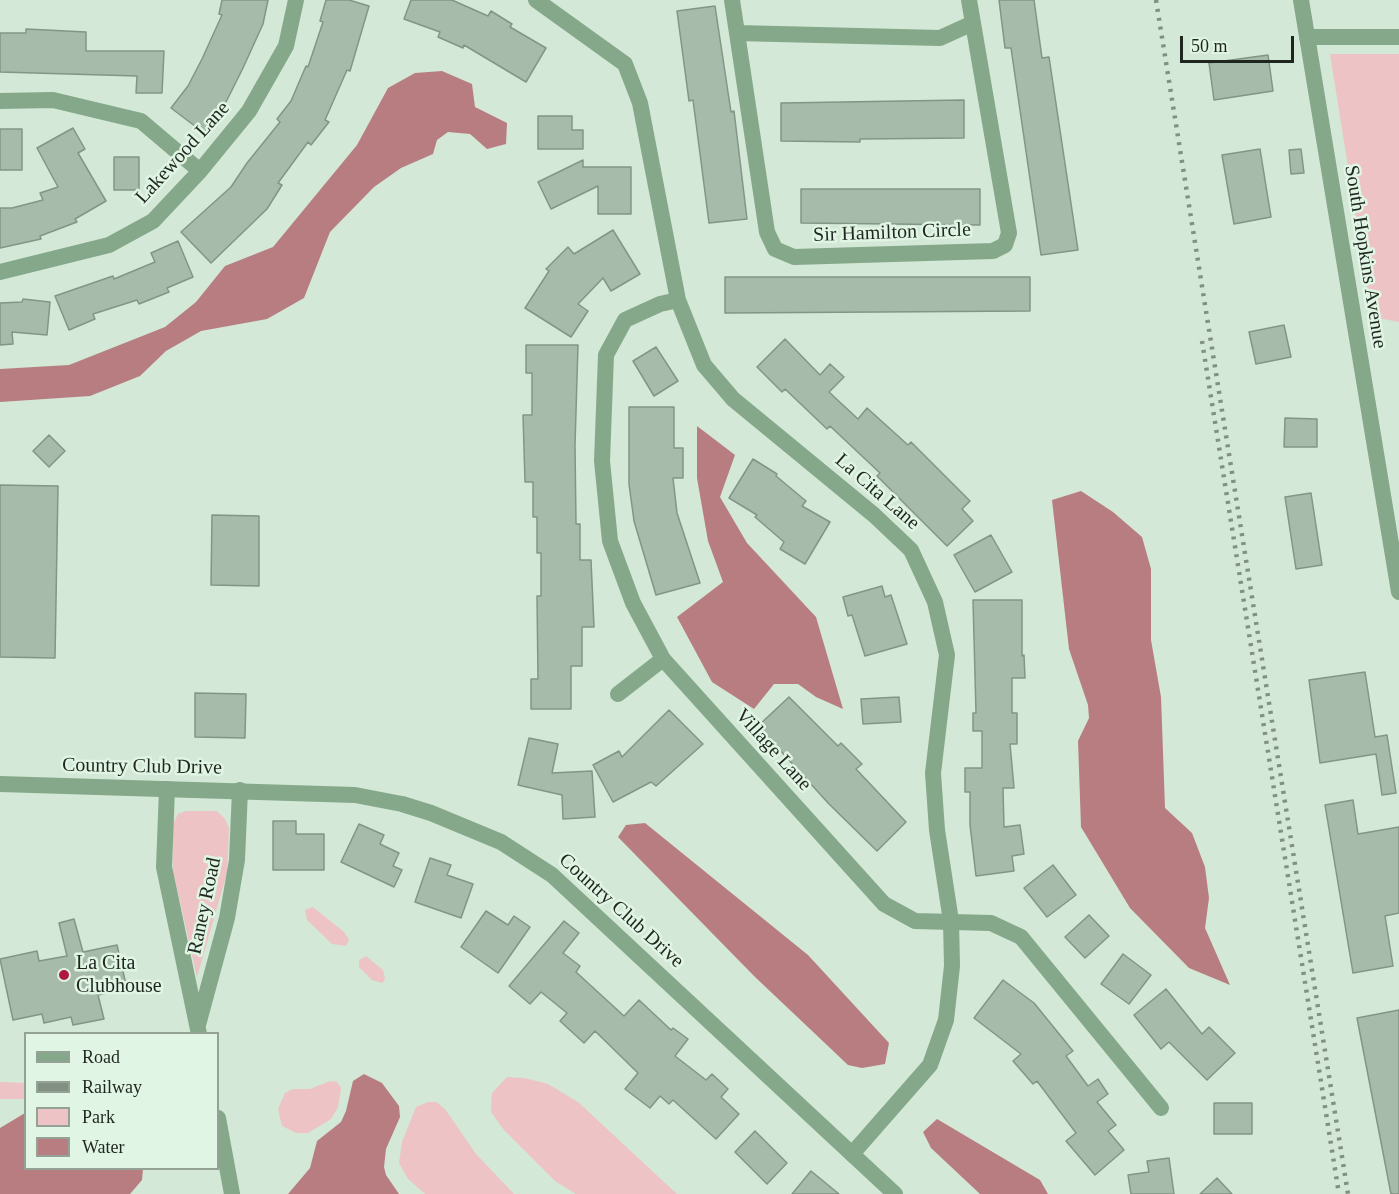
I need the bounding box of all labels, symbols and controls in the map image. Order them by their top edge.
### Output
scale bar [1183,24,1297,62]
text: 50 m [1191,36,1228,56]
street label: Lakewood Lane [131,97,235,209]
street label: South Hopkins Avenue [1339,164,1391,350]
street label: Sir Hamilton Circle [813,218,971,248]
street label: La Cita Lane [830,449,924,535]
street label: Village Lane [730,704,816,796]
street label: Country Club Drive [62,754,222,780]
street label: Country Club Drive [554,849,688,973]
street label: Raney Road [183,855,227,957]
place label: La Cita Clubhouse [76,952,162,999]
marker: La Cita Clubhouse [57,968,71,982]
legend [24,1032,219,1170]
text: Road [82,1047,120,1067]
text: Railway [82,1077,142,1097]
text: Park [82,1107,115,1127]
text: Water [82,1137,125,1157]

